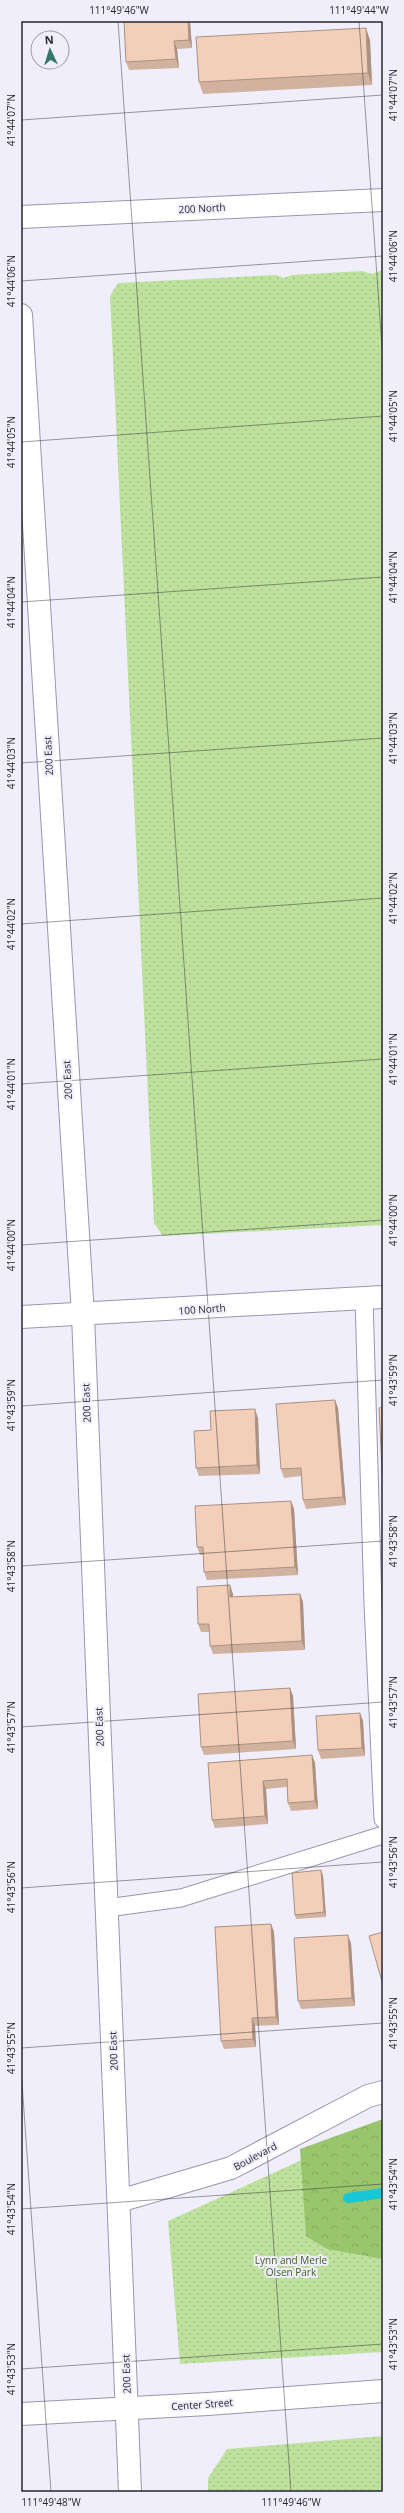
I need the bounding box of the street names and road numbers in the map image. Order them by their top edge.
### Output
street label: 200 North [178,200,226,216]
street label: 200 East [40,736,56,776]
street label: 200 East [59,1060,75,1100]
street label: 100 North [178,1300,226,1318]
street label: 200 East [78,1383,94,1423]
street label: 200 East [91,1707,107,1747]
street label: 200 East [105,2031,121,2071]
street label: Boulevard [231,2139,279,2173]
street label: 200 East [118,2354,134,2394]
street label: Center Street [171,2395,234,2413]

